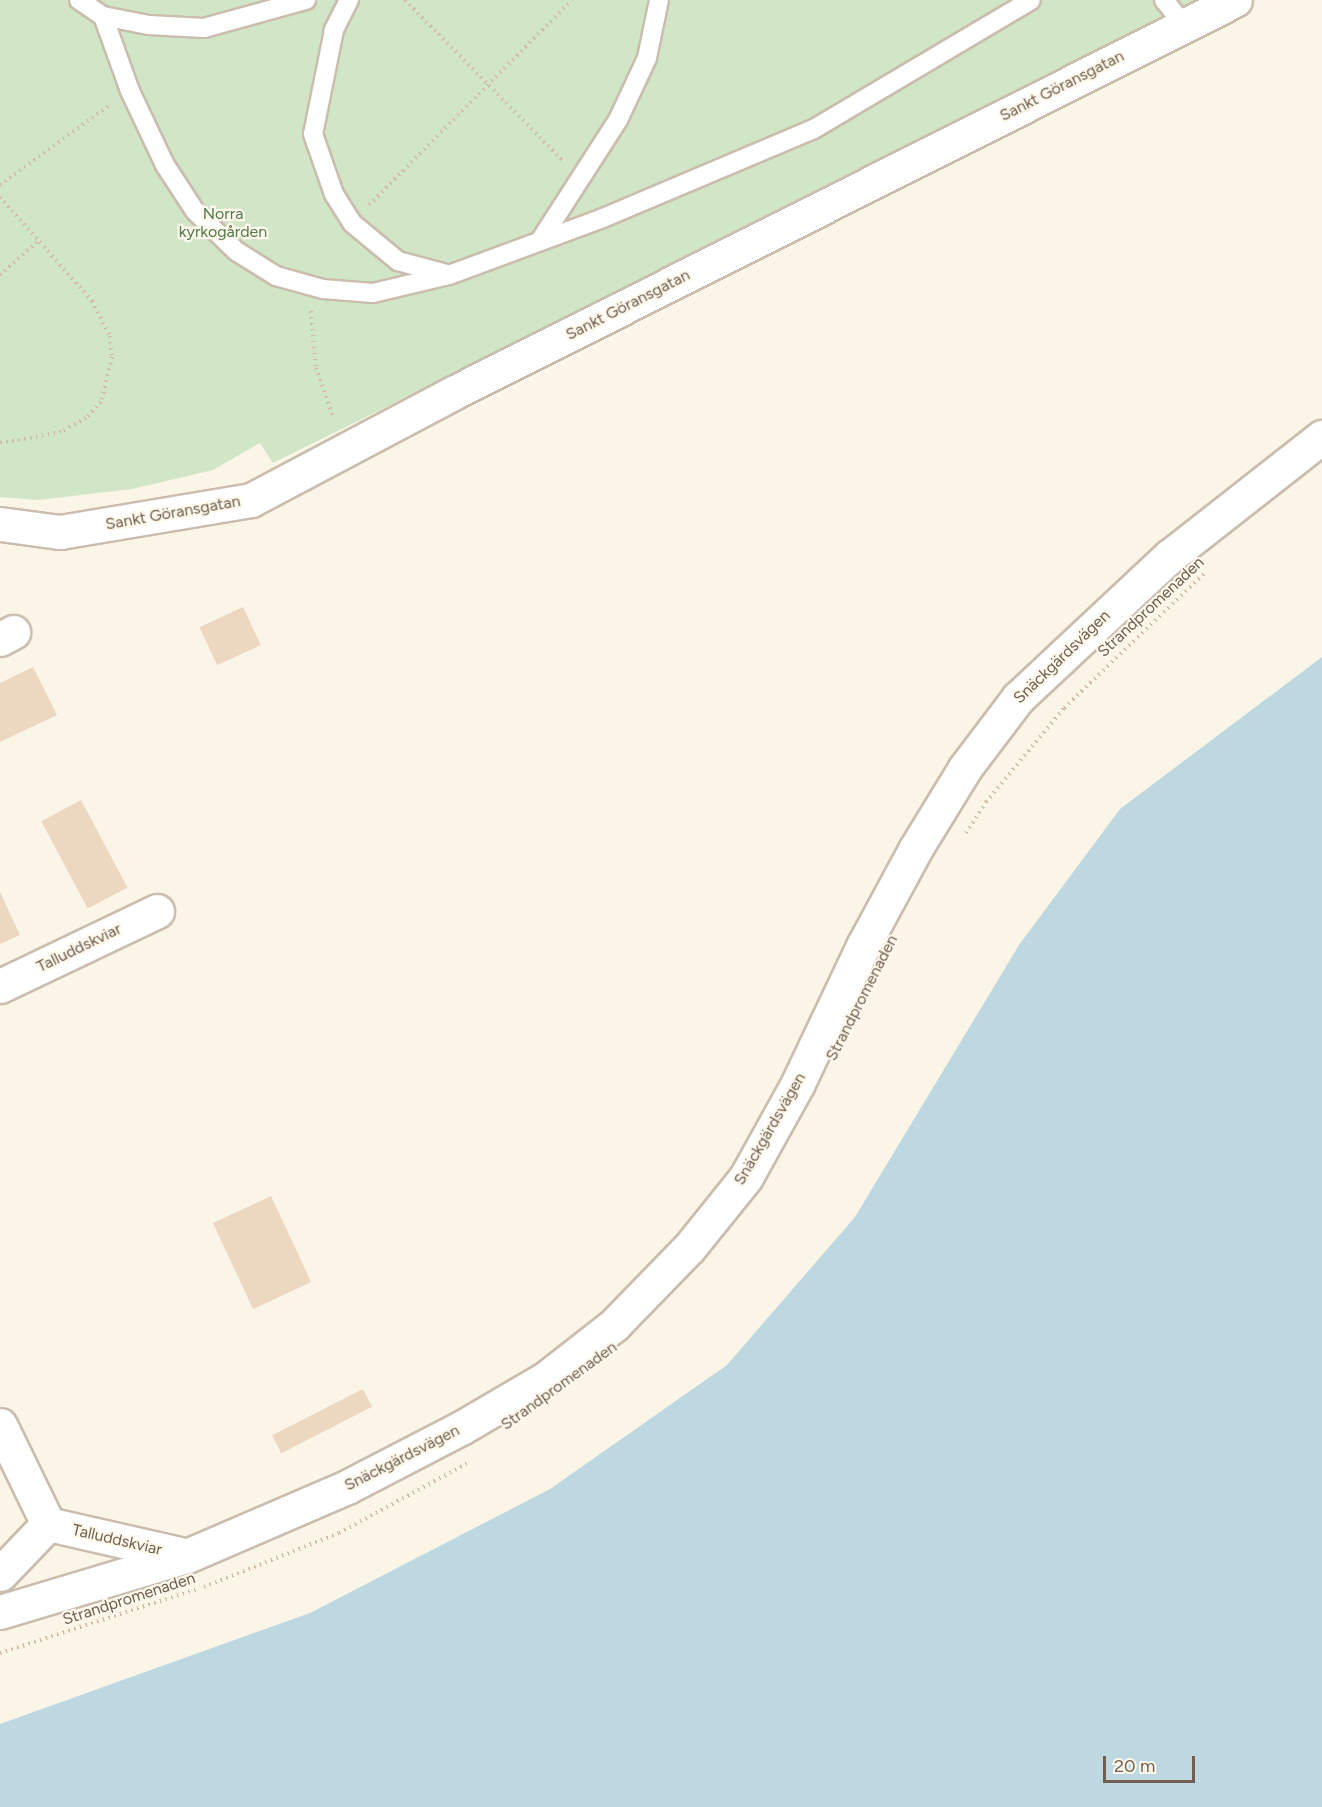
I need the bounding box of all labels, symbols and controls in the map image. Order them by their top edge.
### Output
street label: Sankt Göransgatan [997,46,1127,126]
park label: Norra kyrkogården [179,204,267,242]
street label: Sankt Göransgatan [563,265,693,345]
street label: Sankt Göransgatan [104,492,242,534]
street label: Strandpromenaden [1094,553,1208,661]
street label: Snäckgärdsvägen [1010,606,1114,708]
street label: Talluddskviar [34,919,124,977]
street label: Strandpromenaden [822,932,902,1064]
street label: Snäckgärdsvägen [730,1069,810,1189]
street label: Strandpromenaden [497,1338,621,1434]
street label: Snäckgärdsvägen [341,1421,463,1495]
street label: Talluddskviar [70,1520,164,1560]
street label: Strandpromenaden [60,1568,198,1630]
scale bar [1106,1744,1198,1782]
text: 20 m [1114,1755,1155,1777]

